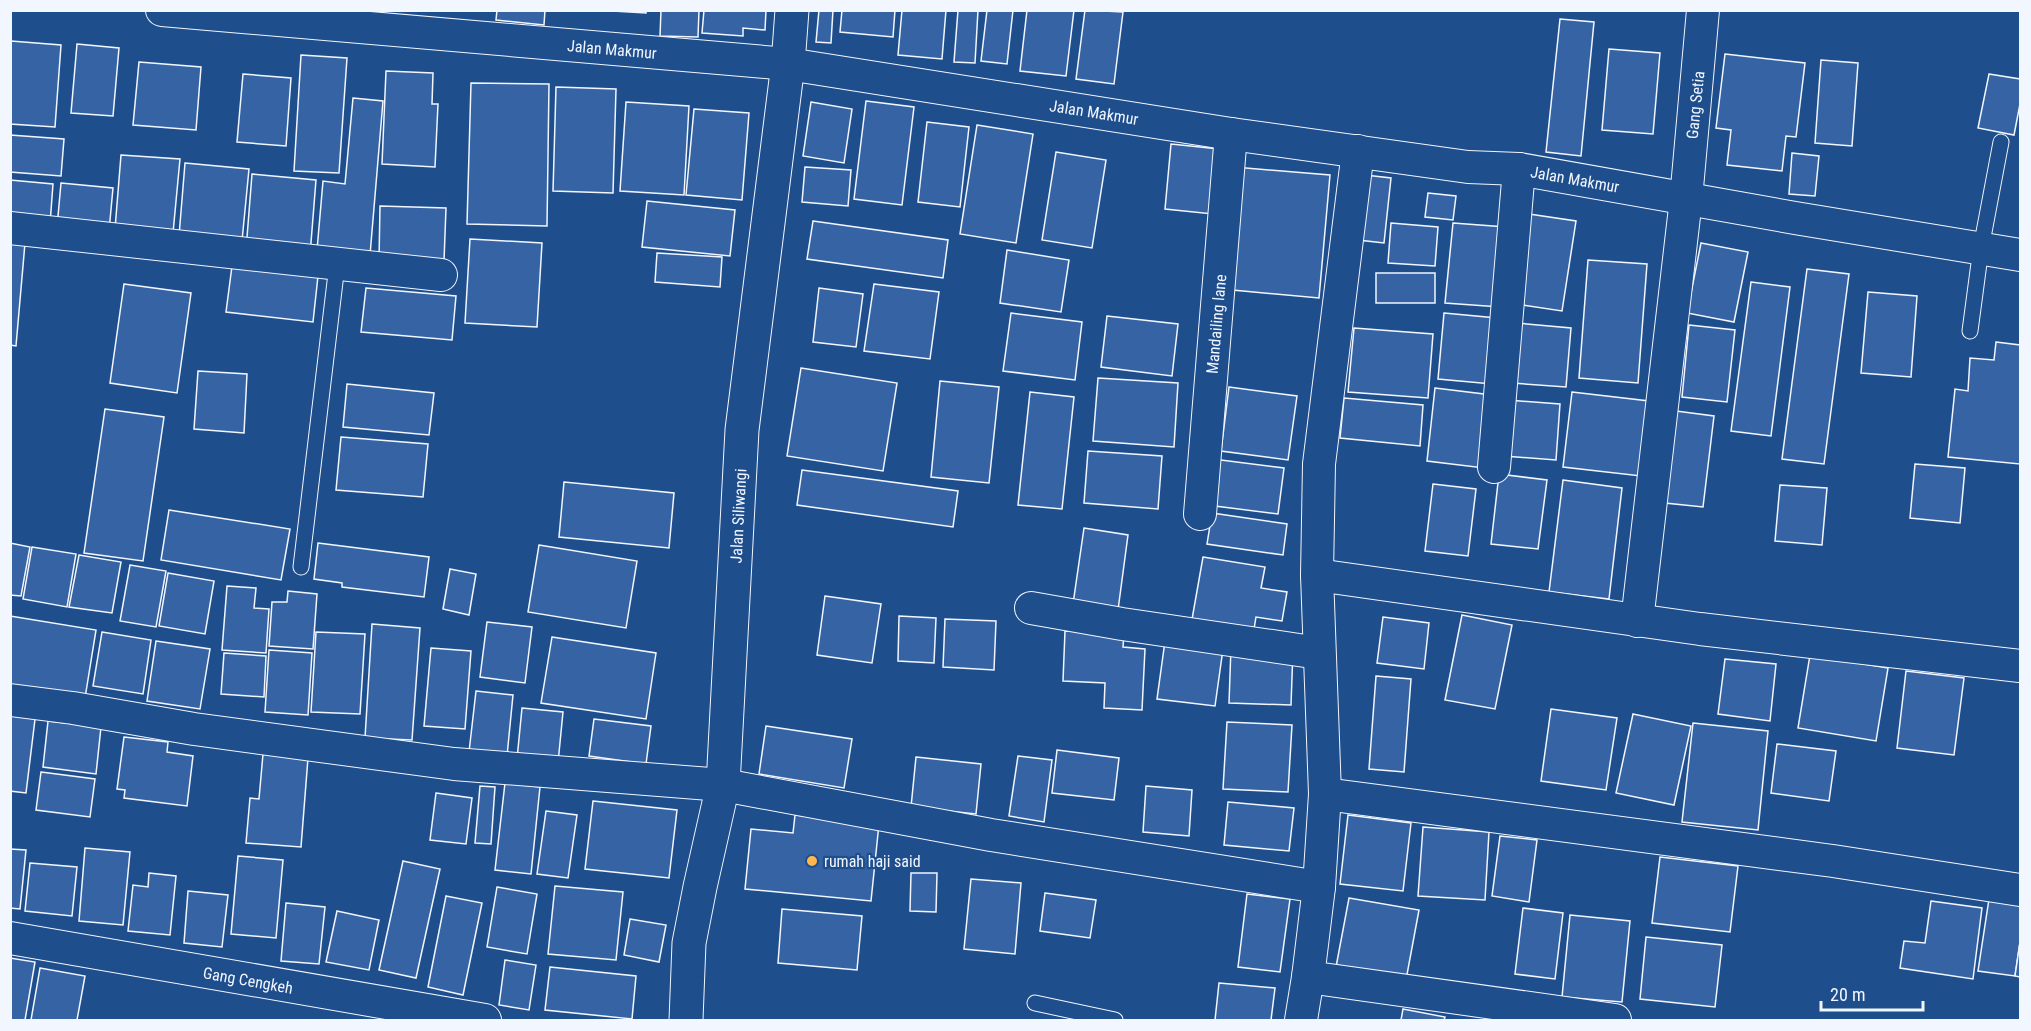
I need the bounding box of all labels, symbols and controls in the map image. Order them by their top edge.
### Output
street label: Jalan Makmur [566,36,658,63]
street label: Gang Setia [1682,70,1709,140]
street label: Jalan Makmur [1048,96,1140,129]
street label: Jalan Makmur [1529,162,1621,197]
street label: Mandailing lane [1203,273,1230,375]
street label: Jalan Siliwangi [727,468,750,564]
place label: rumah haji said [824,852,921,871]
marker: rumah haji said [805,854,819,868]
street label: Gang Cengkeh [201,963,294,998]
scale bar [1821,974,1923,1012]
text: 20 m [1830,984,1865,1005]

